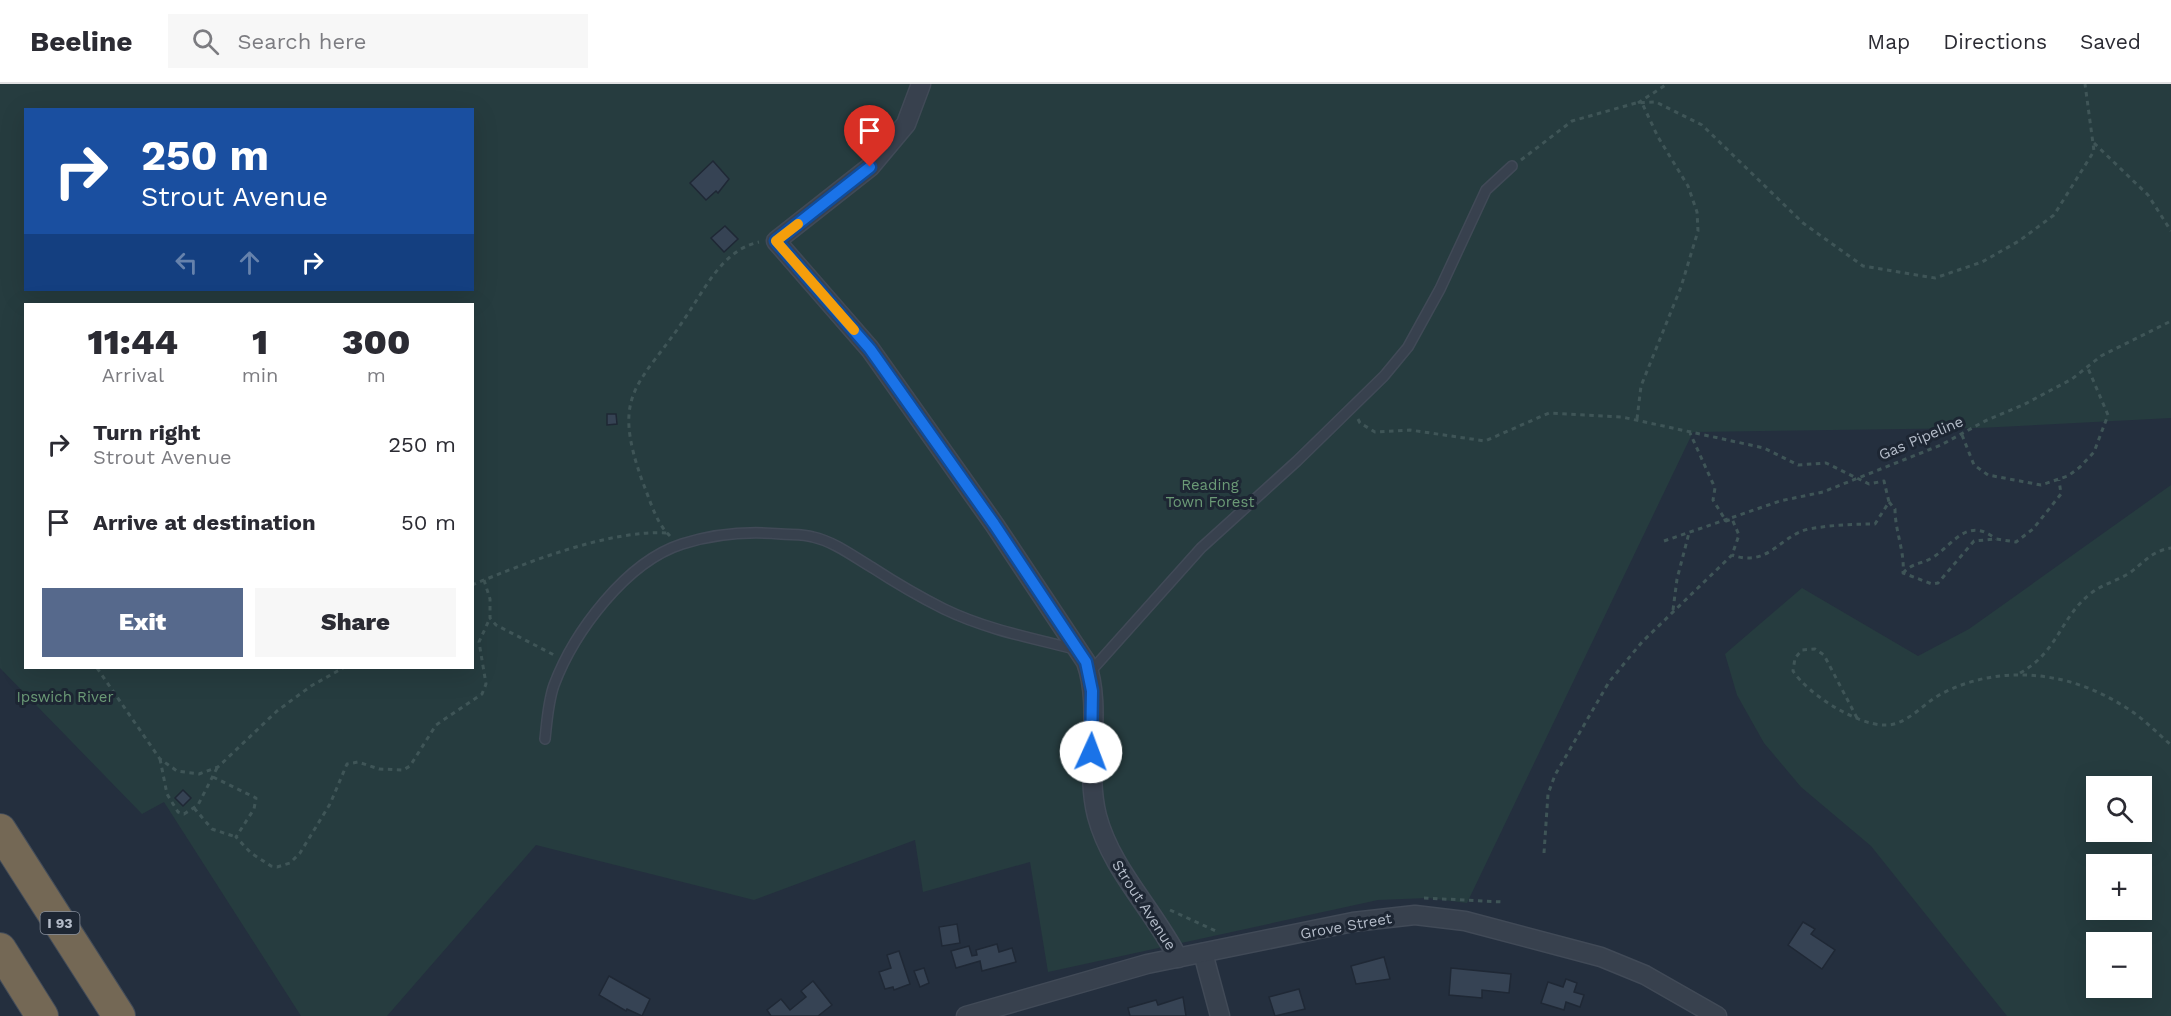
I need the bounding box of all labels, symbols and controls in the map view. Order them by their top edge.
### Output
search box [168,14,588,68]
text: Beeline [30,25,132,58]
icon: search [189,25,222,58]
text: Search here [237,29,366,54]
text: Map [1867,29,1910,54]
text: Directions [1943,29,2047,54]
text: Saved [2080,29,2141,54]
pin [844,105,895,167]
icon: arrive [853,114,886,147]
text: 250 m [141,131,269,180]
icon: right [42,132,120,210]
text: Strout Avenue [141,181,328,213]
icon: left [170,246,203,279]
icon: ahead [233,246,266,279]
icon: right [296,246,329,279]
text: 11:44 [88,321,178,363]
text: 1 [252,321,268,363]
text: 300 [342,321,410,363]
text: Arrival [102,363,164,387]
text: min [242,363,278,387]
text: m [367,363,386,387]
street label: Gas Pipeline [1876,412,1966,464]
text: Turn right [93,420,200,445]
icon: right [42,428,75,461]
text: 250 m [388,432,456,457]
text: Strout Avenue [93,445,232,469]
park label: Reading Town Forest [1165,476,1255,511]
icon: arrive [42,506,75,539]
text: Arrive at destination [93,510,316,535]
text: 50 m [401,510,456,535]
button: Exit [42,588,243,657]
button: Share [255,588,456,657]
park label: Ipswich River [16,688,114,706]
position arrow [1059,720,1123,784]
map controls [2086,776,2152,998]
button: search [2086,776,2152,842]
button: + [2086,854,2152,920]
street label: Strout Avenue [1108,857,1180,953]
street label: Grove Street [1299,909,1394,943]
road number: I 93 [40,912,80,934]
button: − [2086,932,2152,998]

